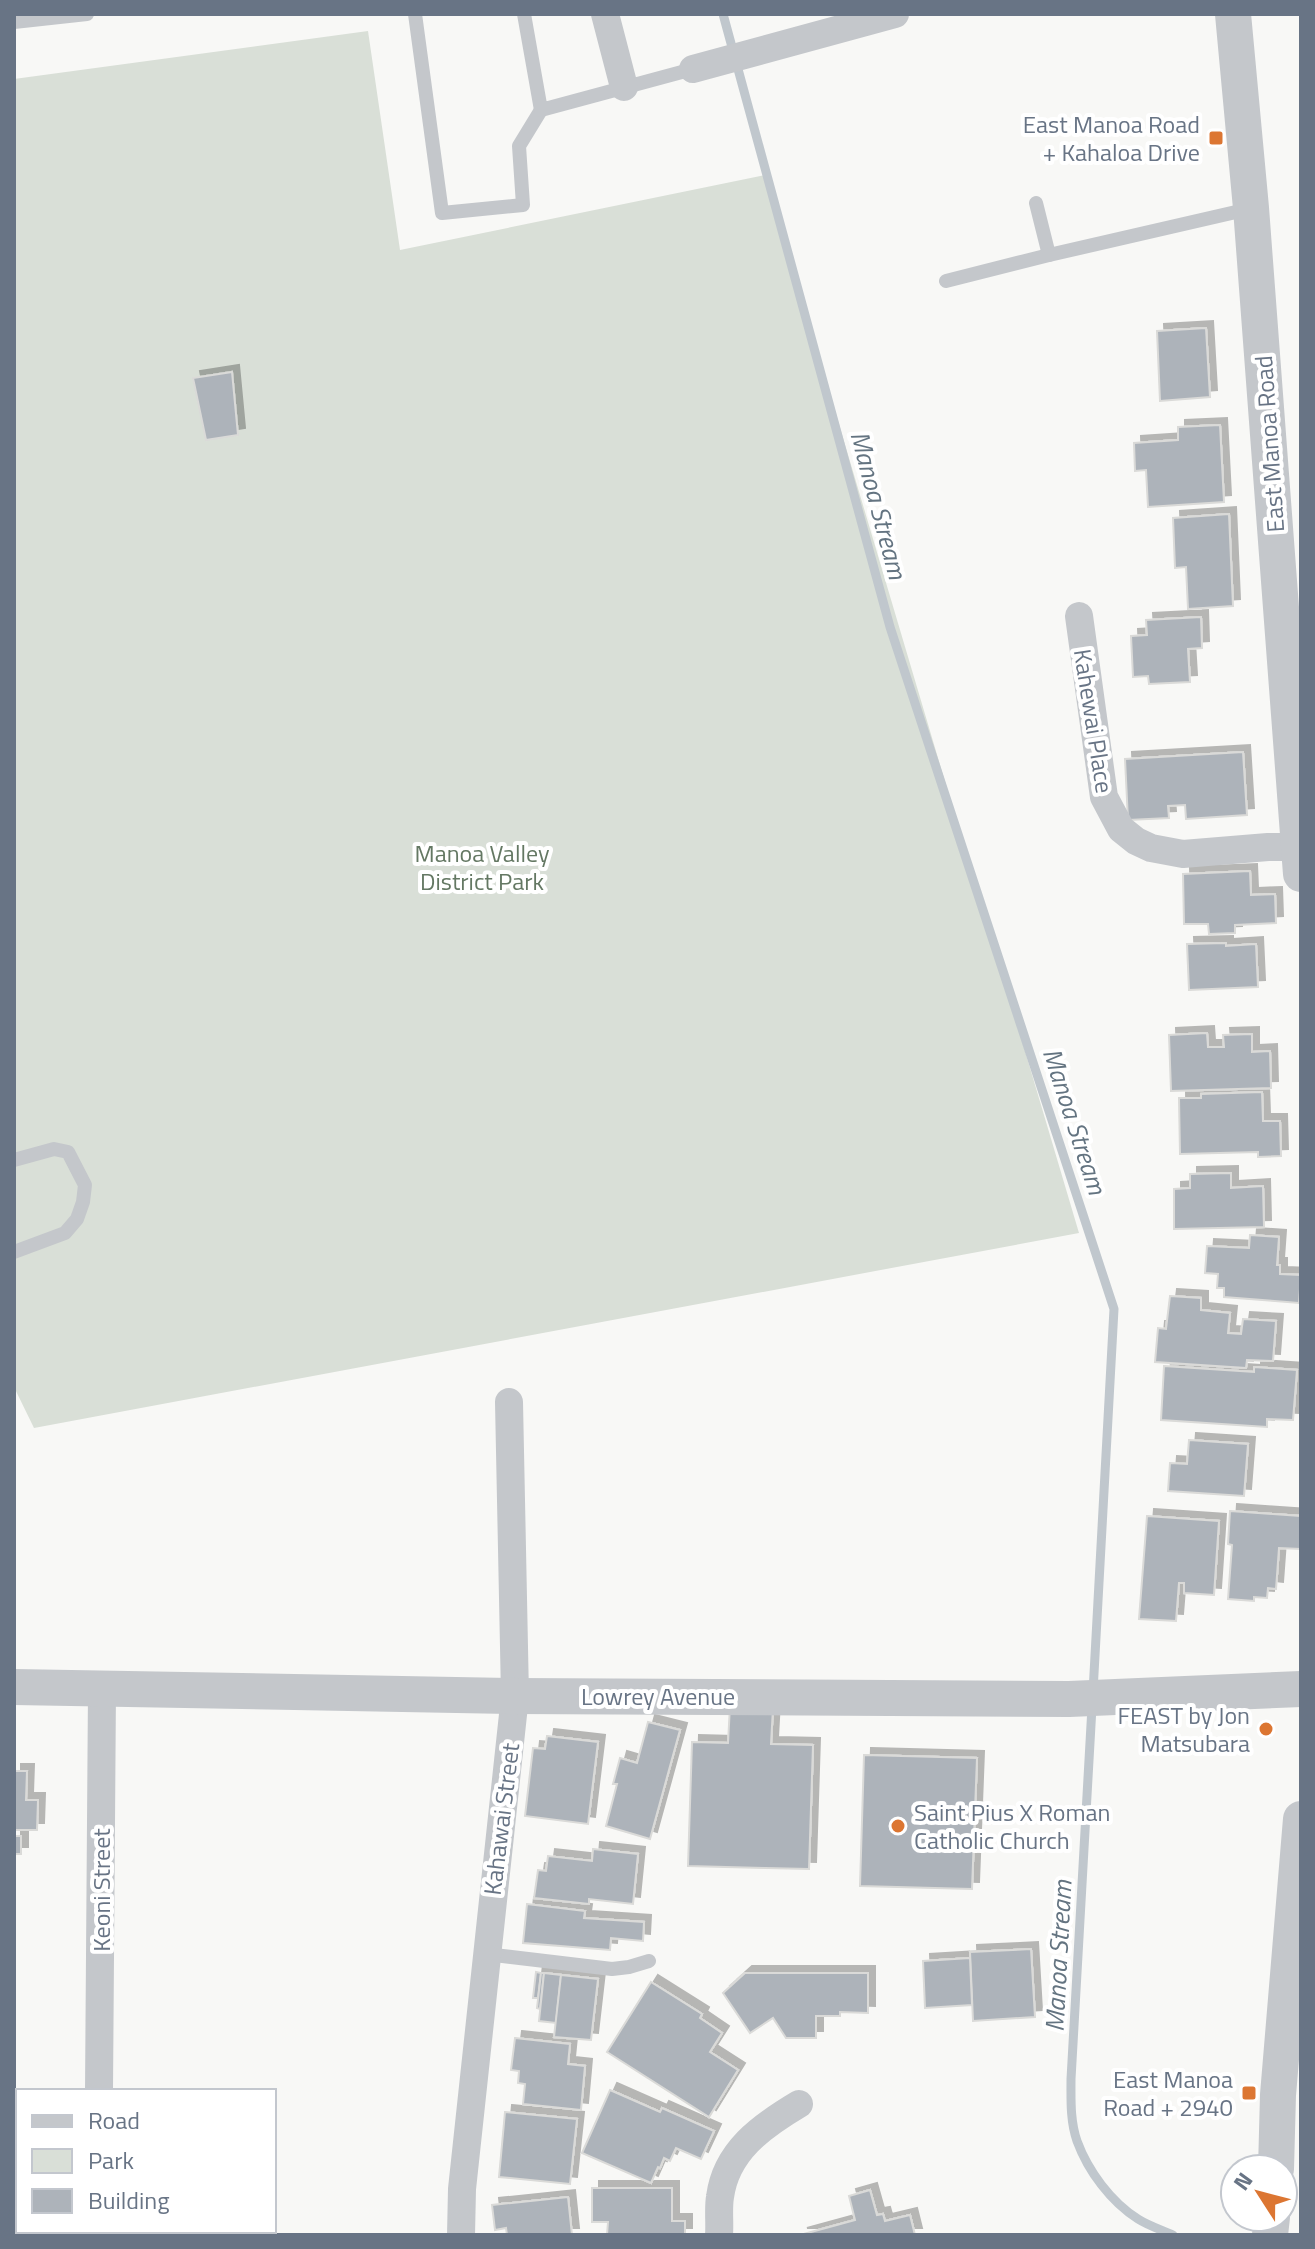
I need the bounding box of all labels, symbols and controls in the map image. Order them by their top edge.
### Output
place label: East Manoa Road + Kahaloa Drive [1023,106,1200,170]
marker: East Manoa Road + Kahaloa Drive [1207,129,1225,147]
street label: East Manoa Road [1245,354,1293,534]
water label: Manoa Stream [841,427,918,584]
street label: Kahewai Place [1065,646,1123,796]
park label: Manoa Valley District Park [415,835,550,899]
water label: Manoa Stream [1033,1043,1117,1200]
street label: Lowrey Avenue [581,1678,735,1714]
place label: FEAST by Jon Matsubara [1117,1697,1250,1761]
marker: FEAST by Jon Matsubara [1257,1720,1275,1738]
street label: Kahawai Street [474,1740,528,1897]
place label: Saint Pius X Roman Catholic Church [914,1794,1110,1858]
marker: Saint Pius X Roman Catholic Church [889,1817,907,1835]
street label: Keoni Street [83,1828,119,1952]
water label: Manoa Stream [1035,1878,1081,2033]
place label: East Manoa Road + 2940 [1103,2061,1233,2125]
marker: East Manoa Road + 2940 [1240,2084,1258,2102]
legend [16,2089,276,2233]
text: Road [88,2102,140,2138]
text: Park [88,2142,134,2178]
north arrow [1219,2153,1299,2233]
text: N [1225,2165,1261,2197]
text: Building [88,2182,170,2218]

